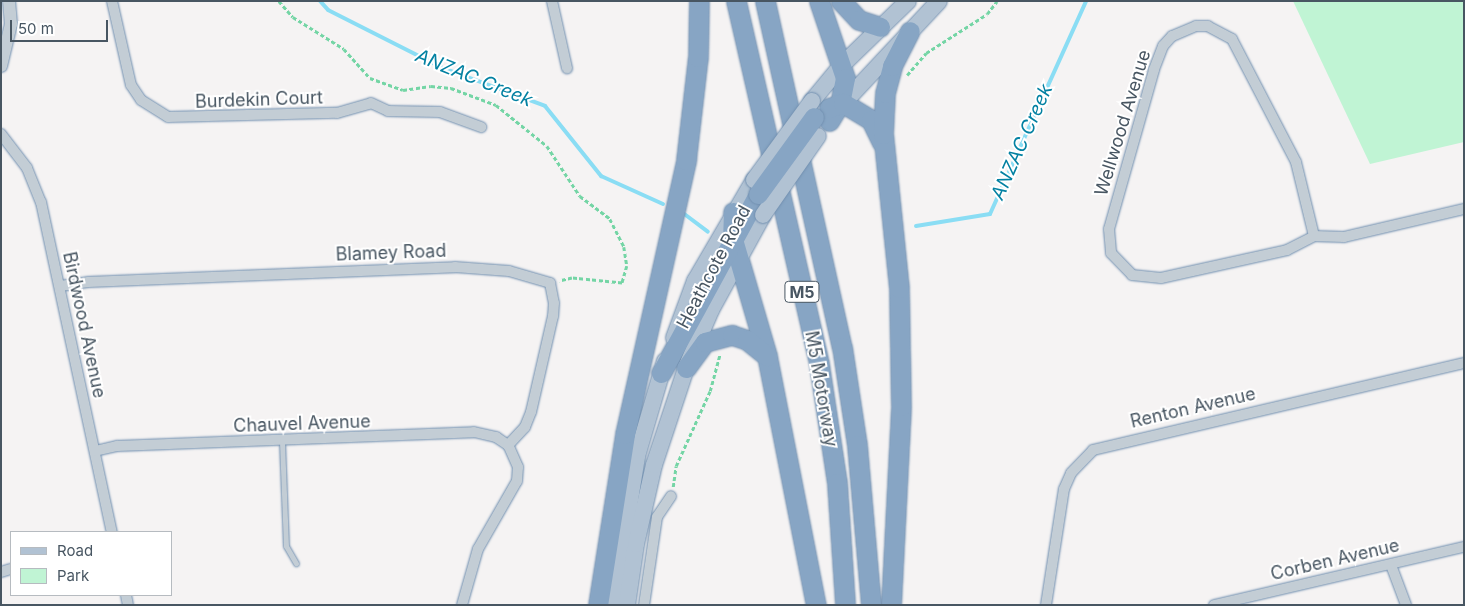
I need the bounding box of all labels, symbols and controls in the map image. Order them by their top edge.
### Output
scale bar [12,10,110,42]
text: 50 m [18,19,54,38]
water label: ANZAC Creek [412,44,536,112]
street label: Wellwood Avenue [1091,47,1155,199]
water label: ANZAC Creek [986,81,1058,203]
street label: Burdekin Court [195,87,323,113]
street label: Heathcote Road [672,202,756,332]
street label: Blamey Road [335,240,447,266]
street label: Birdwood Avenue [58,250,110,400]
road number: M5 [783,278,821,306]
street label: M5 Motorway [800,329,842,449]
street label: Renton Avenue [1128,383,1258,433]
street label: Chauvel Avenue [233,411,371,437]
legend [10,531,172,596]
street label: Corben Avenue [1269,535,1401,585]
text: Road [57,541,93,560]
text: Park [57,566,89,585]

